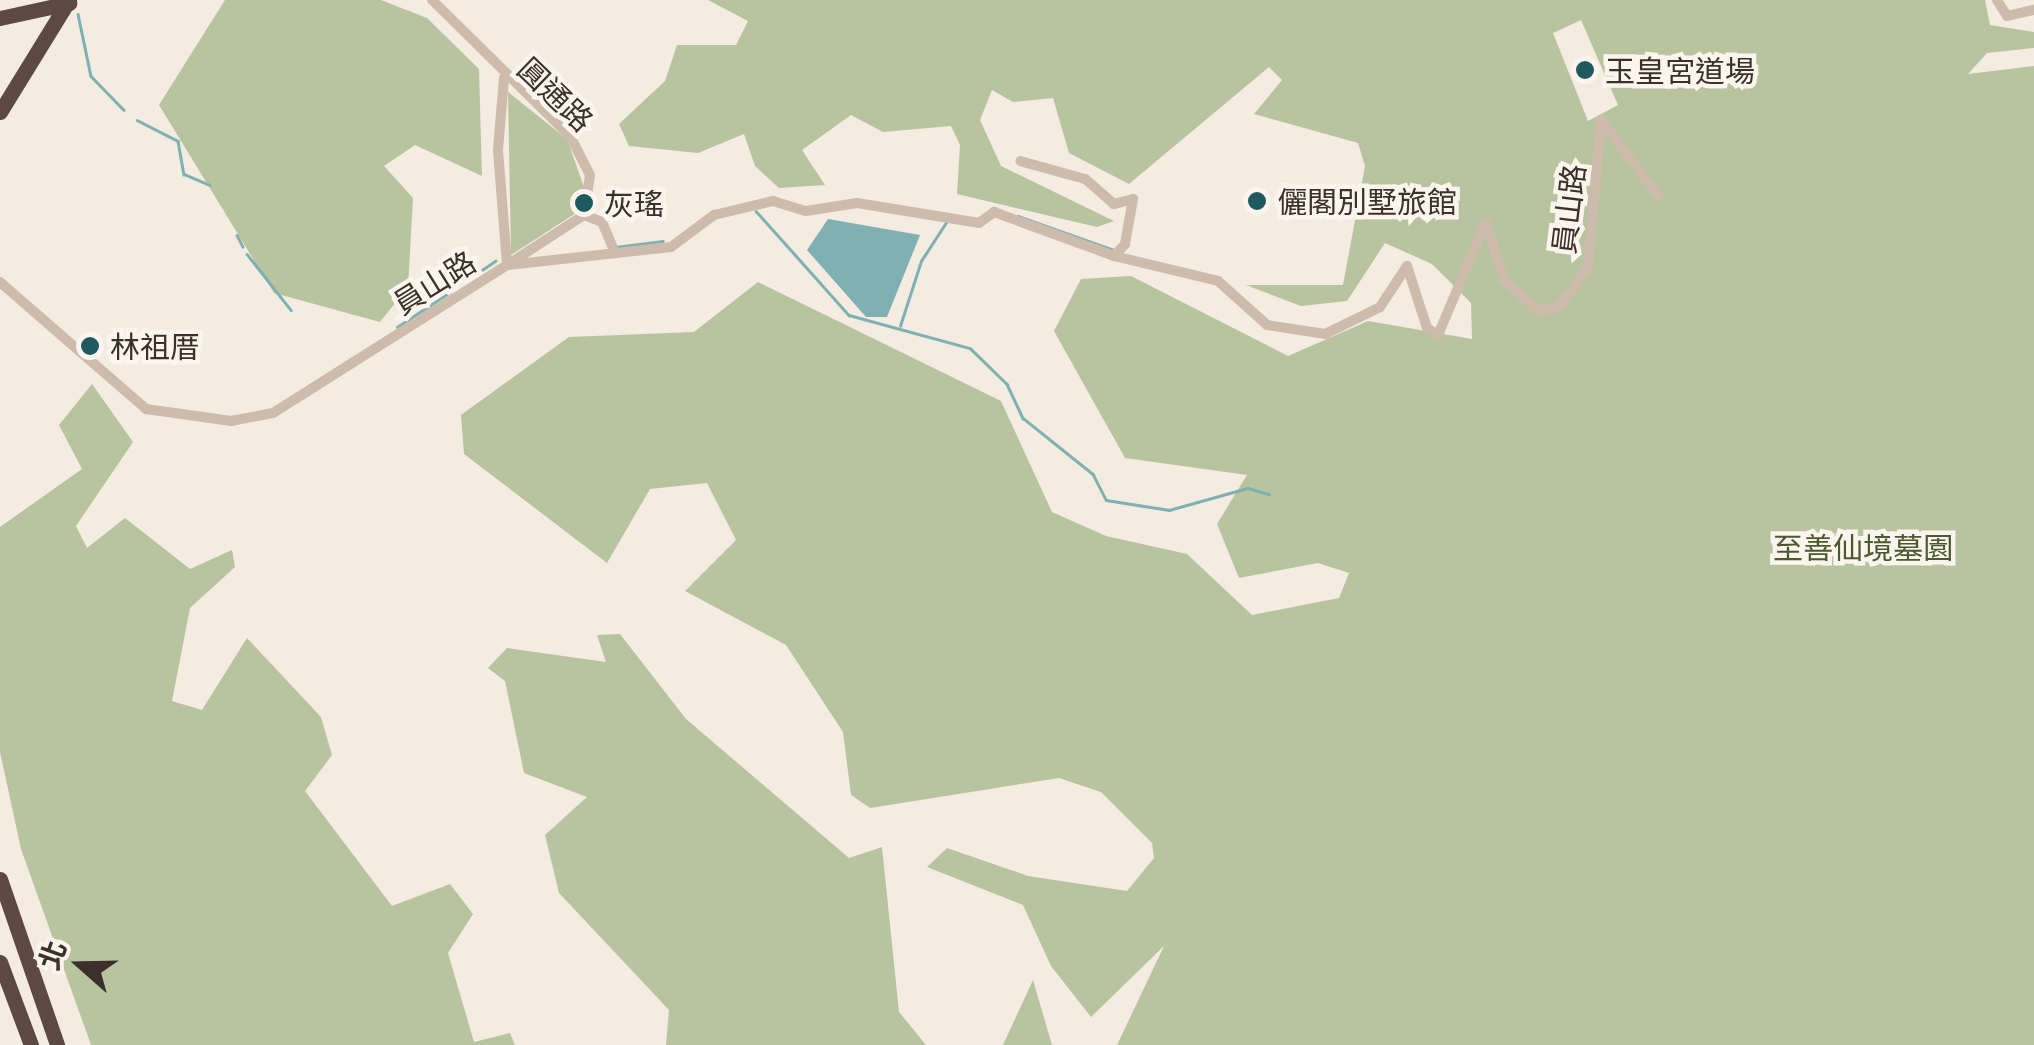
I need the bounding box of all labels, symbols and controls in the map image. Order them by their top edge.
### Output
street label: 圓通路 [511,50,601,138]
place label: 玉皇宮道場 [1605,52,1755,88]
marker: 玉皇宮道場 [1574,59,1596,81]
street label: 員山路 [1545,162,1591,256]
place label: 儷閣別墅旅館 [1277,183,1457,219]
place label: 灰瑤 [604,185,664,221]
marker: 儷閣別墅旅館 [1246,190,1268,212]
marker: 灰瑤 [573,192,595,214]
street label: 員山路 [386,243,482,321]
place label: 林祖厝 [110,328,200,364]
marker: 林祖厝 [79,335,101,357]
park label: 至善仙境墓園 [1773,529,1953,565]
north arrow [30,915,130,1015]
text: 北 [31,936,73,974]

